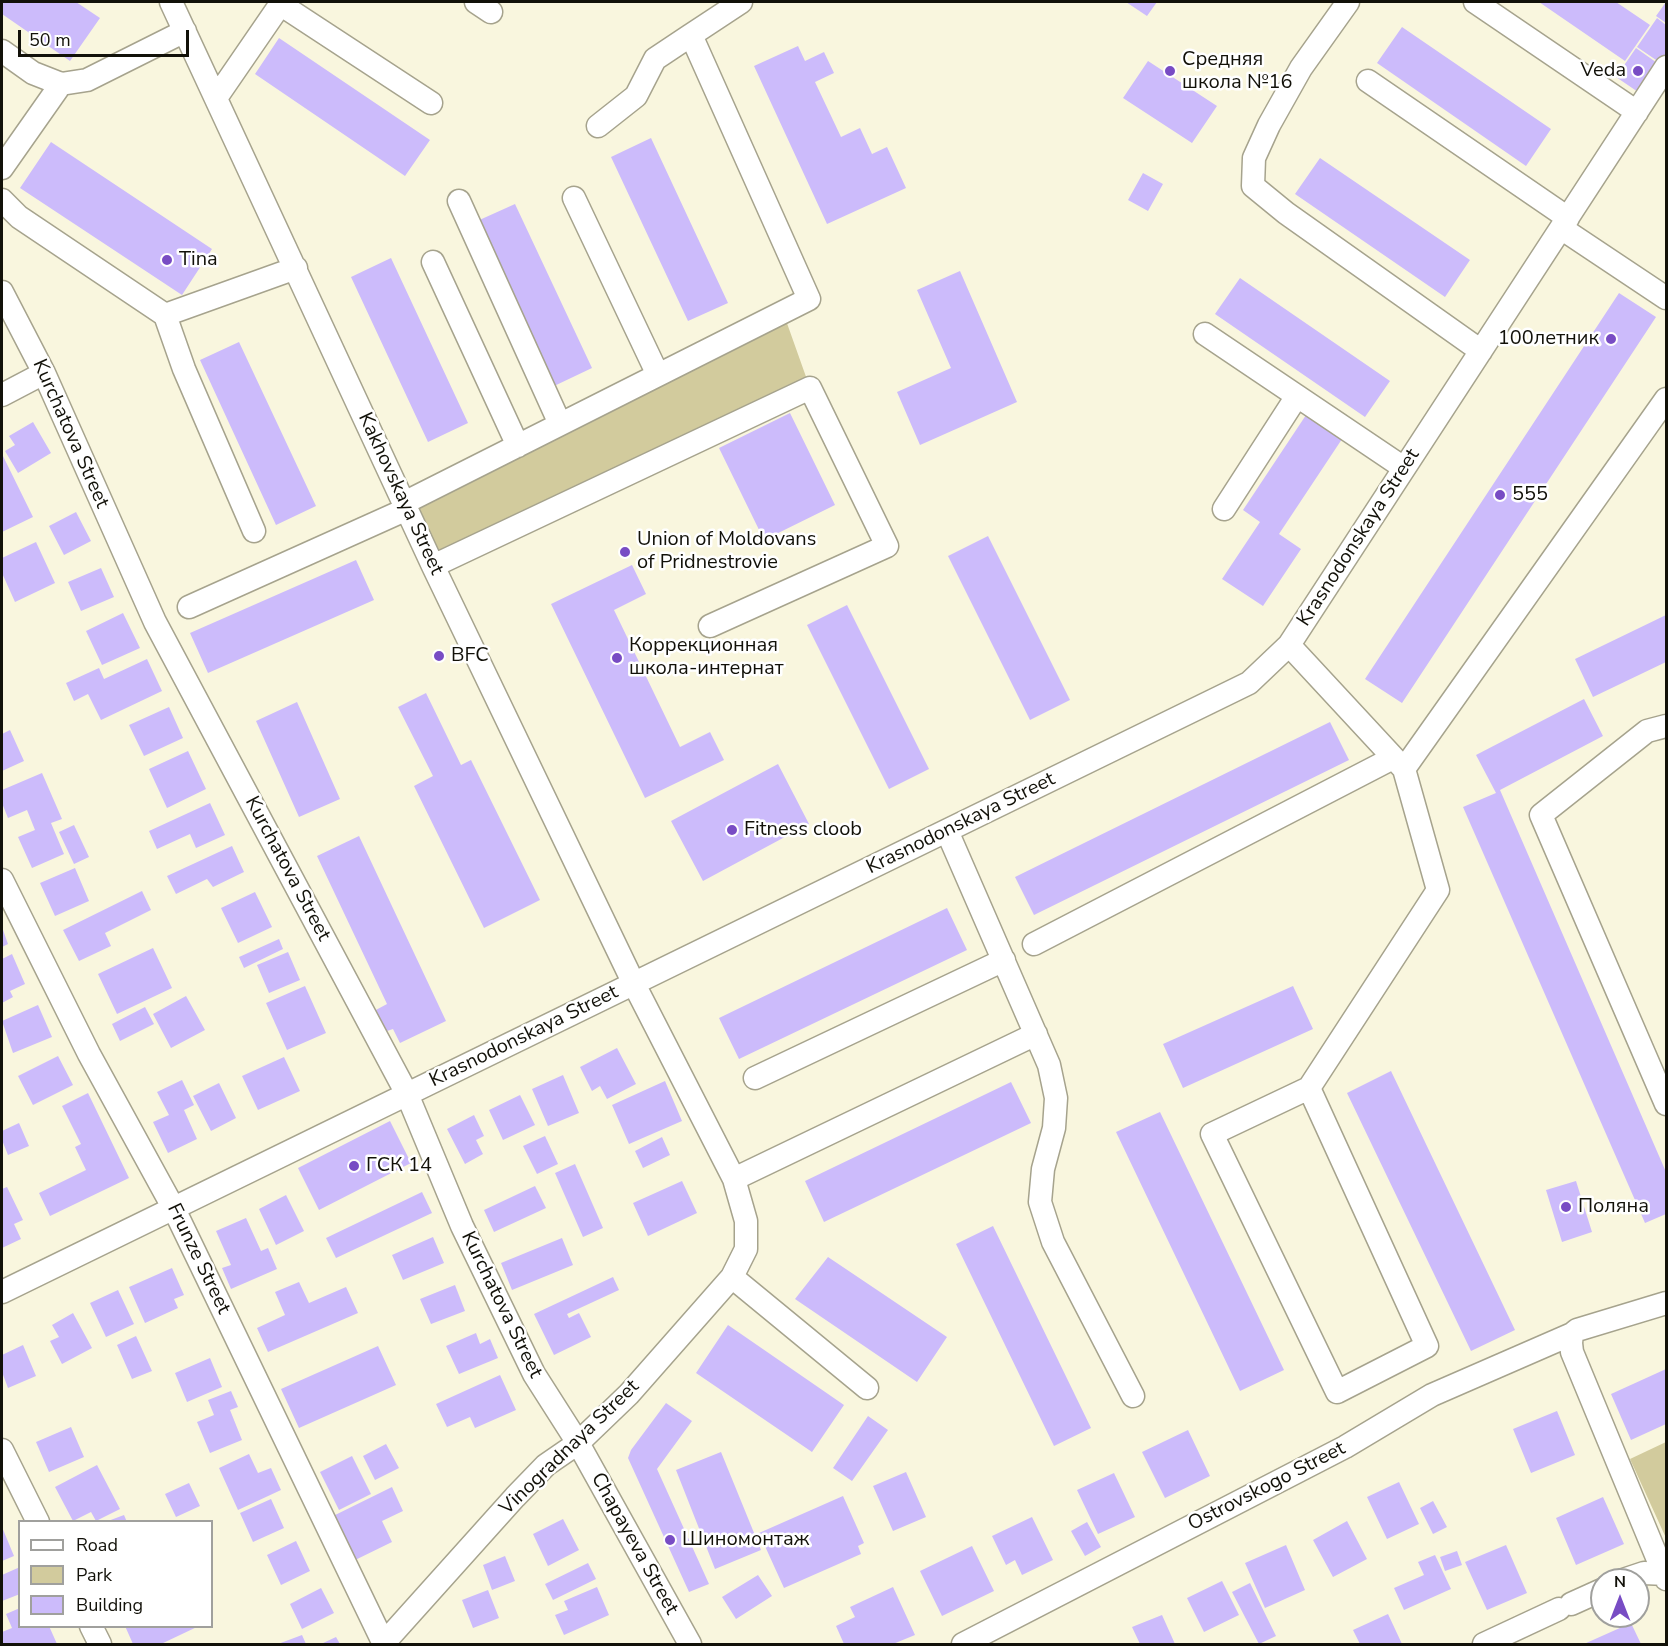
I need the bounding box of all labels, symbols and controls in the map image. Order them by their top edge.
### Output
scale bar [21,18,192,56]
text: 50 m [29,28,71,52]
place label: Средняя школа №16 [1182,48,1293,95]
place label: Veda [1580,59,1626,83]
marker: Средняя школа №16 [1163,64,1177,78]
marker: Veda [1631,64,1645,78]
place label: Tina [179,248,218,272]
marker: Tina [160,253,174,267]
place label: 100летник [1498,327,1599,351]
marker: 100летник [1604,332,1618,346]
street label: Kurchatova Street [26,356,114,512]
street label: Kakhovskaya Street [352,409,448,579]
street label: Krasnodonskaya Street [1293,445,1425,631]
place label: 555 [1512,483,1548,507]
marker: 555 [1493,488,1507,502]
place label: Union of Moldovans of Pridnestrovie [637,528,816,575]
marker: Union of Moldovans of Pridnestrovie [618,545,632,559]
place label: Коррекционная школа-интернат [629,634,784,681]
place label: BFC [451,644,489,668]
marker: BFC [432,649,446,663]
marker: Коррекционная школа-интернат [610,651,624,665]
street label: Krasnodonskaya Street [863,768,1059,880]
street label: Kurchatova Street [239,793,335,945]
place label: Fitness cloob [744,818,862,842]
marker: Fitness cloob [725,823,739,837]
street label: Krasnodonskaya Street [426,981,622,1093]
place label: ГСК 14 [366,1154,432,1178]
marker: ГСК 14 [347,1159,361,1173]
place label: Поляна [1578,1195,1649,1219]
street label: Frunze Street [161,1200,235,1318]
marker: Поляна [1559,1200,1573,1214]
street label: Kurchatova Street [455,1228,547,1382]
street label: Vinogradnaya Street [495,1375,645,1521]
street label: Ostrovskogo Street [1184,1437,1350,1537]
street label: Chapayeva Street [585,1469,683,1619]
legend [18,1520,213,1628]
place label: Шиномонтаж [682,1528,809,1552]
text: Road [76,1533,118,1557]
marker: Шиномонтаж [663,1533,677,1547]
text: Park [76,1563,112,1587]
north arrow [1590,1568,1650,1628]
text: N [1614,1571,1626,1593]
text: Building [76,1593,143,1617]

